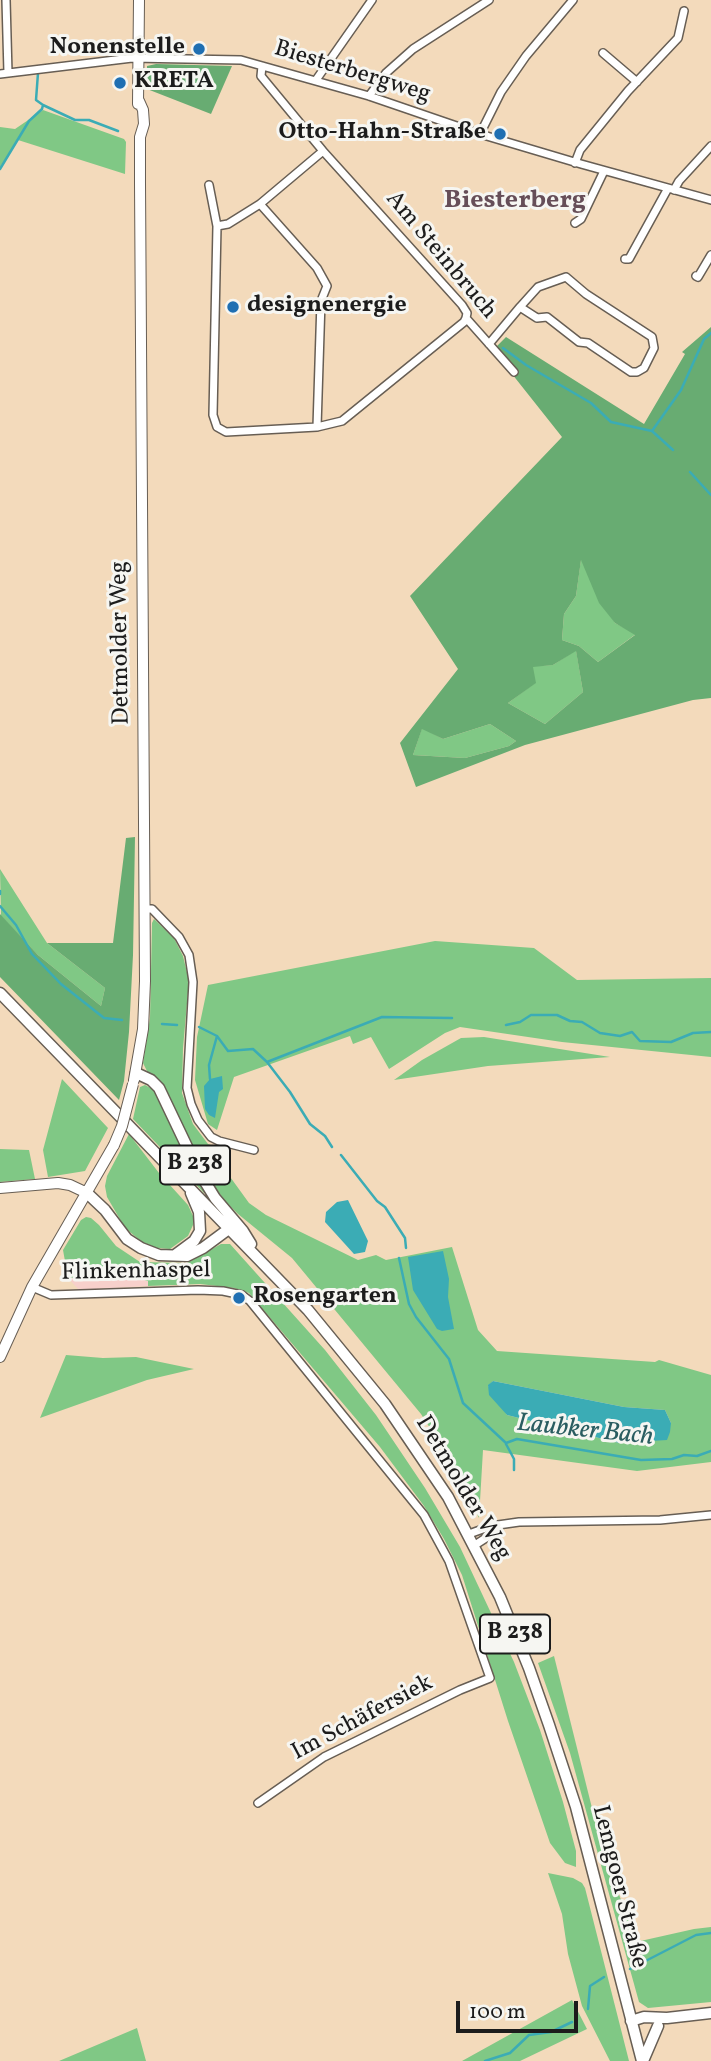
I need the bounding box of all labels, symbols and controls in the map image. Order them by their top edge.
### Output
place label: Nonenstelle [50,35,185,63]
street label: Biesterbergweg [270,36,434,110]
marker: Nonenstelle [191,41,207,57]
place label: KRETA [134,69,214,97]
marker: KRETA [112,75,128,91]
place label: Otto-Hahn-Straße [279,120,486,148]
marker: Otto-Hahn-Straße [492,126,508,142]
street label: Am Steinbruch [378,186,502,326]
district label: Biesterberg [444,186,586,218]
place label: designenergie [247,293,407,321]
marker: designenergie [225,299,241,315]
street label: Detmolder Weg [106,561,138,725]
road number: B 238 [160,1146,230,1184]
street label: Flinkenhaspel [61,1257,211,1289]
place label: Rosengarten [253,1284,397,1312]
marker: Rosengarten [231,1290,247,1306]
water label: Laubker Bach [515,1409,655,1455]
street label: Detmolder Weg [407,1411,517,1567]
road number: B 238 [480,1614,550,1653]
street label: Im Schäfersiek [287,1670,439,1768]
street label: Lemgoer Straße [584,1803,652,1971]
scale bar [459,1988,582,2032]
text: 100 m [469,1998,526,2027]

